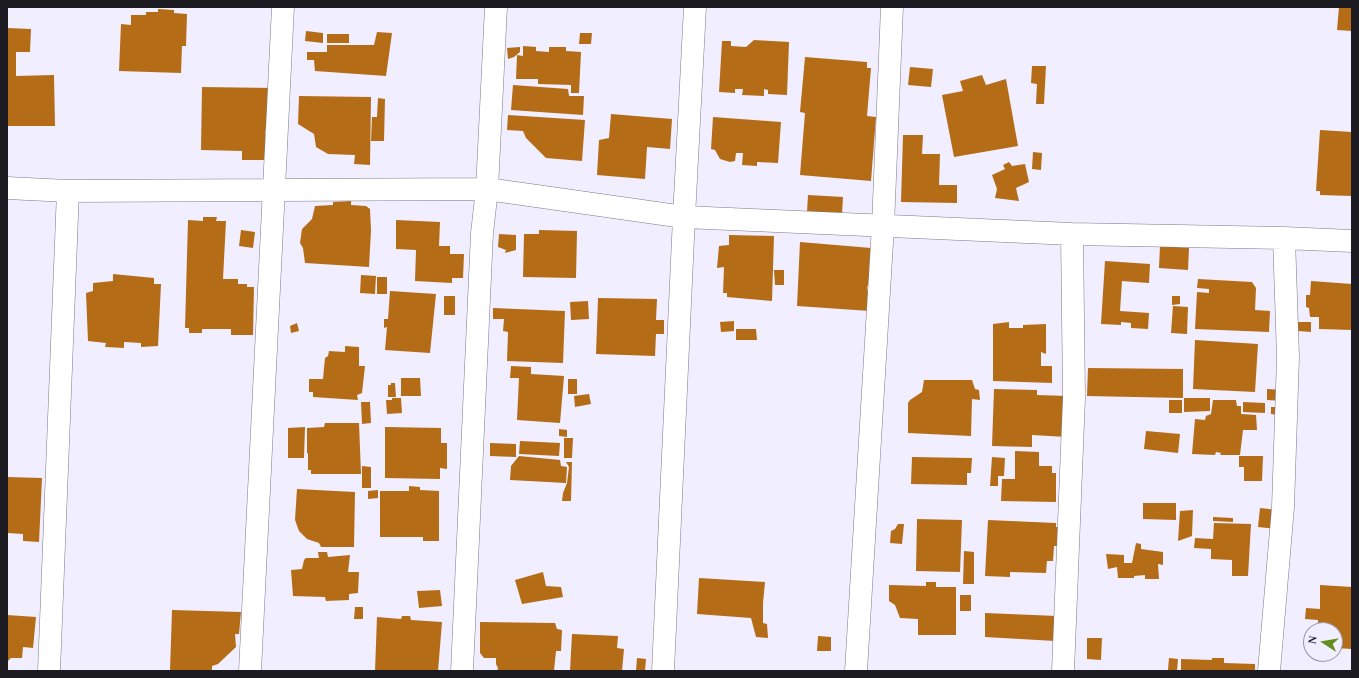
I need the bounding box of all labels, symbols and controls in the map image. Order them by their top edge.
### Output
north arrow [1303,622,1343,662]
text: N [1306,635,1319,645]

